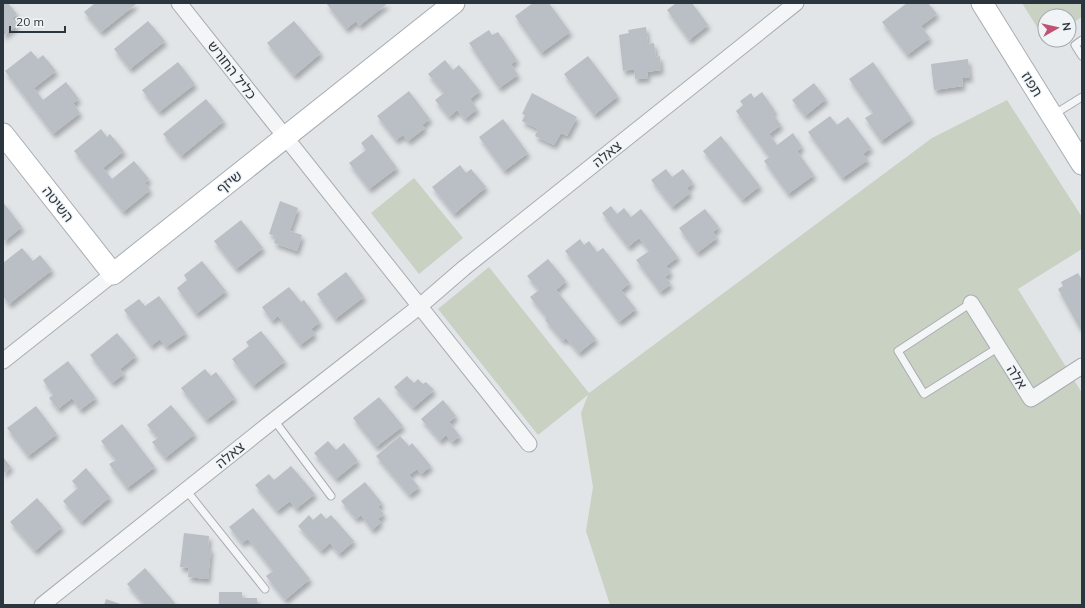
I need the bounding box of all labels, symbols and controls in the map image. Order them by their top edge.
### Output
scale bar [10,8,65,34]
north arrow [1037,8,1077,48]
text: 20 m [16,14,44,29]
text: N [1059,22,1074,32]
street label: כליל החורש [204,37,260,103]
street label: תפוז [1017,68,1047,100]
street label: צאלה [589,137,625,171]
street label: שיזף [213,166,245,198]
street label: השיטה [38,182,78,226]
street label: אלה [1003,362,1031,392]
street label: צאלה [212,438,248,472]

